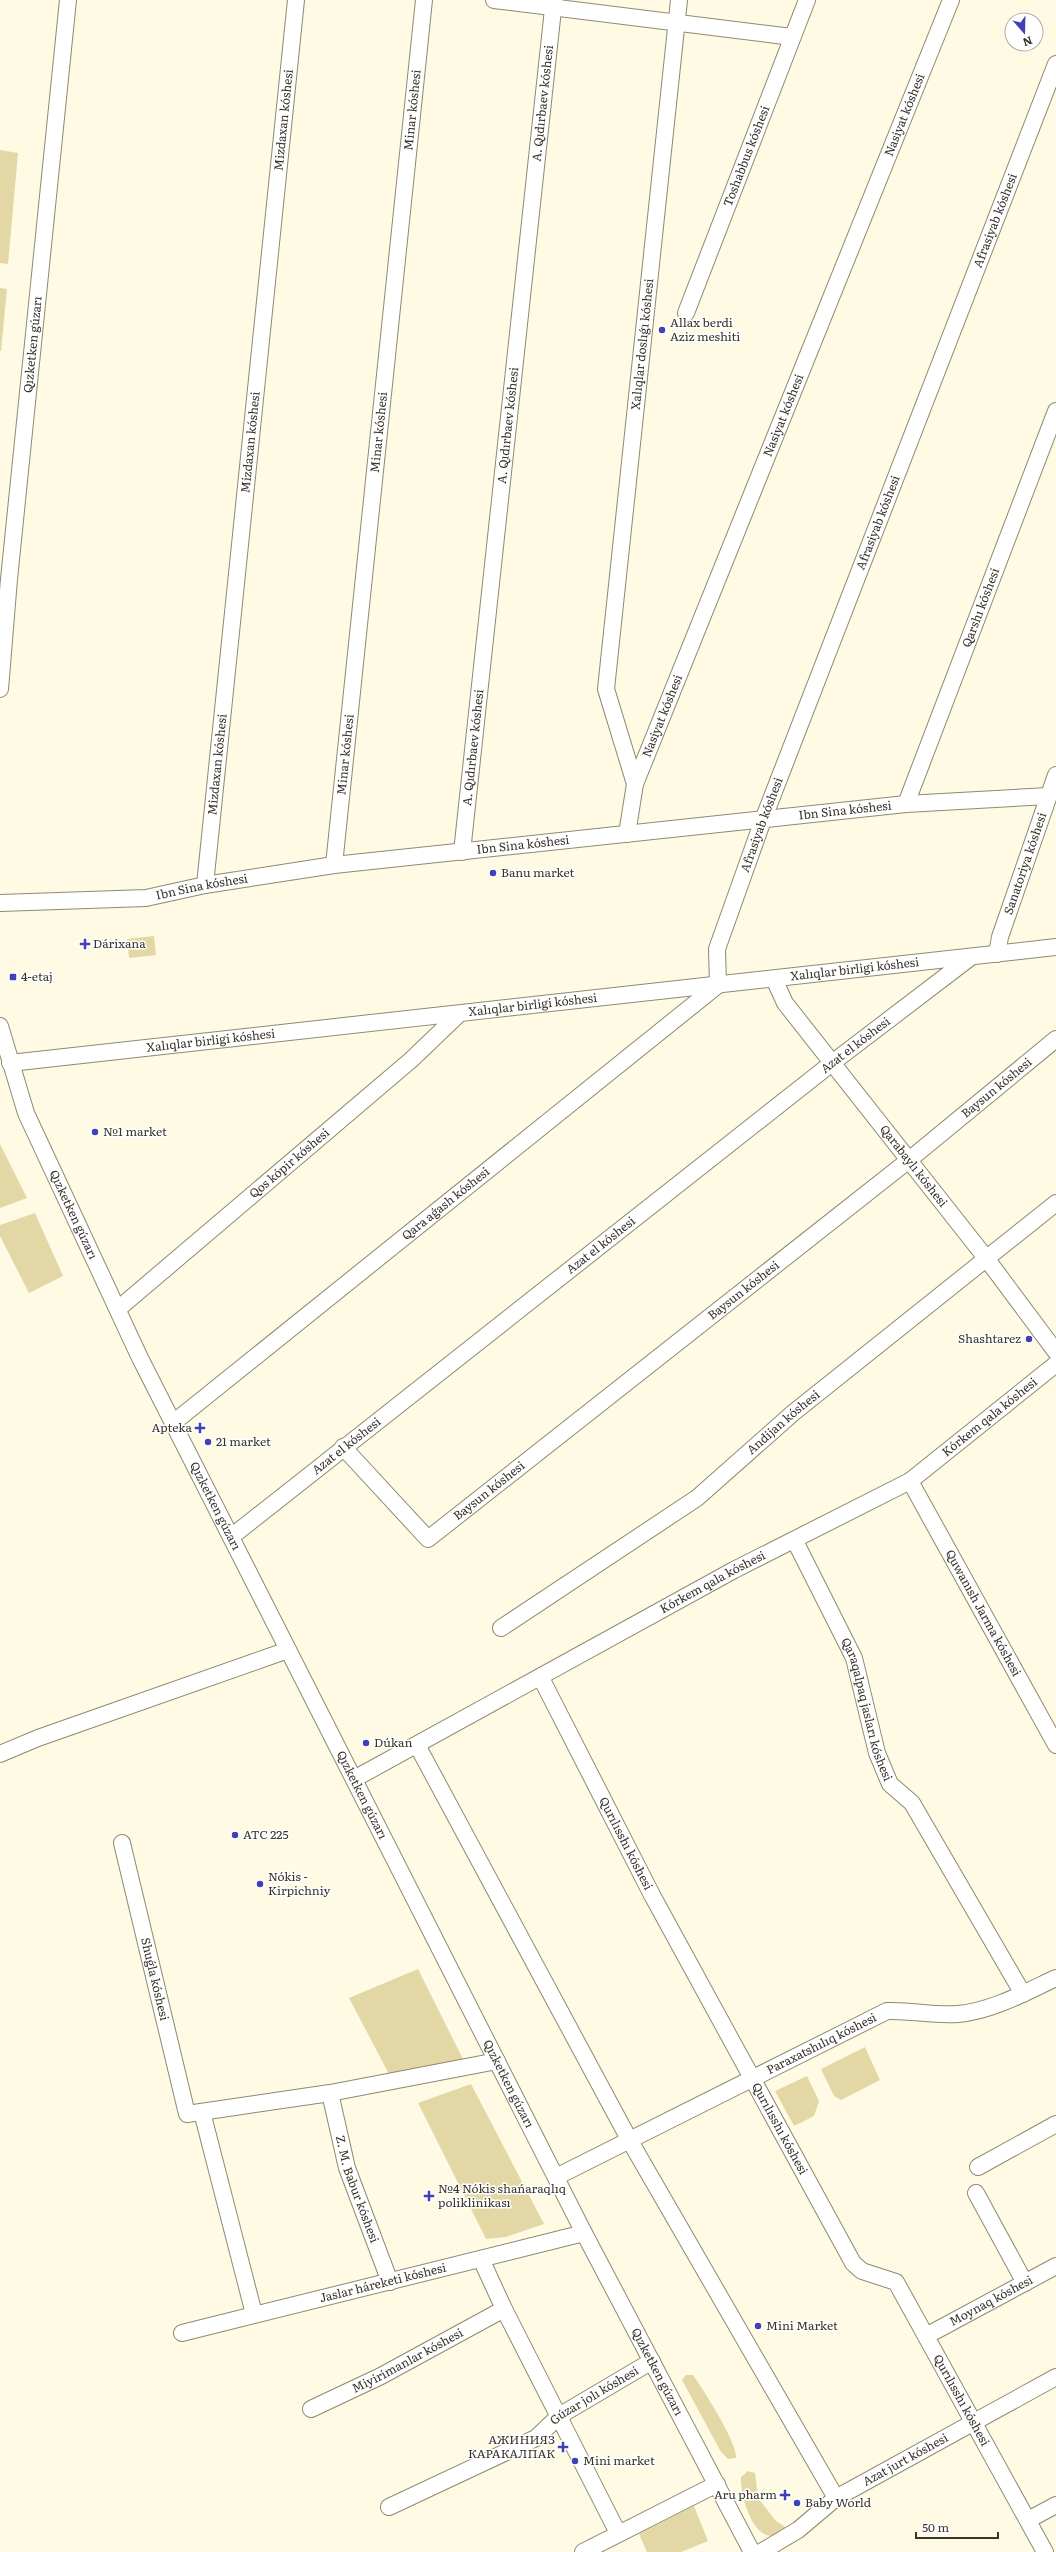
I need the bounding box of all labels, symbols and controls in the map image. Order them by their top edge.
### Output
north arrow [1004,12,1044,52]
text: N [1021,33,1035,51]
street label: A. Qıdırbaev kóshesi [527,44,557,162]
street label: Mizdaxan kóshesi [268,68,297,172]
street label: Minar kóshesi [398,69,425,151]
street label: Nasiyat kóshesi [879,70,929,159]
street label: Toshabbus kóshesi [718,103,773,209]
street label: Afrasiyab kóshesi [968,170,1021,270]
street label: Xalıqlar doslıǵı kóshesi [626,278,657,411]
street label: Qızketken gúzarı [18,295,46,394]
place label: Allax berdi Aziz meshiti [670,313,740,345]
marker: Allax berdi Aziz meshiti [657,325,667,335]
street label: A. Qıdırbaev kóshesi [492,366,522,485]
street label: Nasiyat kóshesi [758,371,807,459]
street label: Mizdaxan kóshesi [235,391,264,494]
street label: Minar kóshesi [365,391,391,474]
street label: Afrasiyab kóshesi [851,472,904,572]
street label: Qarshı kóshesi [957,565,1003,650]
street label: Nasiyat kóshesi [637,671,686,760]
street label: A. Qıdırbaev kóshesi [457,688,488,807]
street label: Mizdaxan kóshesi [202,713,231,816]
street label: Minar kóshesi [331,713,358,796]
street label: Afrasiyab kóshesi [735,775,787,875]
street label: Ibn Sina kóshesi [798,796,892,823]
street label: Sanatoriya kóshesi [998,810,1050,917]
street label: Ibn Sina kóshesi [475,830,570,858]
place label: Banu market [501,863,575,881]
marker: Banu market [488,868,498,878]
street label: Ibn Sina kóshesi [154,869,249,904]
place label: Dárixana [93,934,146,952]
marker: Dárixana [80,939,90,949]
street label: Xalıqlar birligi kóshesi [789,952,920,984]
place label: 4-etaj [21,967,53,985]
marker: 4-etaj [8,972,18,982]
street label: Xalıqlar birligi kóshesi [467,988,598,1020]
street label: Azat el kóshesi [816,1012,894,1077]
street label: Xalıqlar birligi kóshesi [145,1024,276,1056]
street label: Baysun kóshesi [957,1053,1035,1122]
street label: Qarabaylı kóshesi [876,1121,952,1210]
place label: №1 market [103,1122,167,1140]
street label: Qos kópir kóshesi [245,1123,333,1202]
marker: №1 market [90,1127,100,1137]
street label: Qara aǵash kóshesi [397,1162,493,1244]
street label: Qızketken gúzarı [46,1167,103,1262]
street label: Azat el kóshesi [562,1212,639,1277]
street label: Baysun kóshesi [703,1256,783,1323]
place label: Shashtarez [958,1329,1021,1347]
marker: Shashtarez [1024,1334,1034,1344]
street label: Kórkem qala kóshesi [937,1372,1041,1460]
street label: Andijan kóshesi [742,1385,823,1458]
street label: Azat el kóshesi [307,1412,384,1478]
place label: Apteka [152,1418,193,1436]
marker: Apteka [195,1423,205,1433]
place label: 21 market [216,1432,271,1450]
marker: 21 market [203,1437,213,1447]
street label: Baysun kóshesi [449,1456,528,1524]
street label: Qızketken gúzarı [186,1458,246,1553]
street label: Kórkem qala kóshesi [656,1546,768,1617]
street label: Quwanısh Jarma kóshesi [942,1546,1026,1679]
street label: Qaraqalpaq jasları kóshesi [837,1634,898,1784]
place label: Dúkan [374,1733,412,1751]
marker: Dúkan [361,1738,371,1748]
street label: Qızketken gúzarı [333,1747,393,1842]
street label: Qurılısshı kóshesi [595,1793,658,1893]
place label: АТС 225 [243,1825,289,1843]
marker: АТС 225 [230,1830,240,1840]
place label: Nókis - Kirpichniy [268,1867,330,1899]
marker: Nókis - Kirpichniy [255,1879,265,1889]
street label: Shuǵla kóshesi [137,1936,174,2022]
street label: Paraxatshılıq kóshesi [763,2008,879,2078]
street label: Qızketken gúzarı [479,2036,539,2131]
street label: Qurılısshı kóshesi [748,2079,813,2177]
street label: Z. M. Babur kóshesi [332,2133,384,2245]
place label: №4 Nókis shańaraqlıq poliklinikası [438,2179,566,2211]
marker: №4 Nókis shańaraqlıq poliklinikası [423,2190,435,2202]
street label: Jaslar háreketi kóshesi [317,2258,448,2306]
street label: Moynaq kóshesi [946,2270,1036,2330]
place label: Mini Market [766,2316,838,2334]
marker: Mini Market [753,2321,763,2331]
street label: Miyirimanlar kóshesi [349,2323,466,2397]
street label: Qızketken gúzarı [627,2324,688,2418]
street label: Qurılısshı kóshesi [930,2351,995,2449]
street label: Gúzar jolı kóshesi [545,2361,642,2428]
street label: Azat jurt kóshesi [859,2428,951,2490]
place label: АЖИНИЯЗ КАРАКАЛПАК [468,2430,555,2462]
marker: АЖИНИЯЗ КАРАКАЛПАК [558,2442,568,2452]
place label: Mini market [583,2451,655,2469]
marker: Mini market [570,2456,580,2466]
place label: Aru pharm [714,2485,777,2503]
marker: Aru pharm [780,2490,790,2500]
place label: Baby World [805,2493,872,2511]
marker: Baby World [792,2498,802,2508]
scale bar [916,2514,998,2540]
text: 50 m [922,2518,949,2536]

